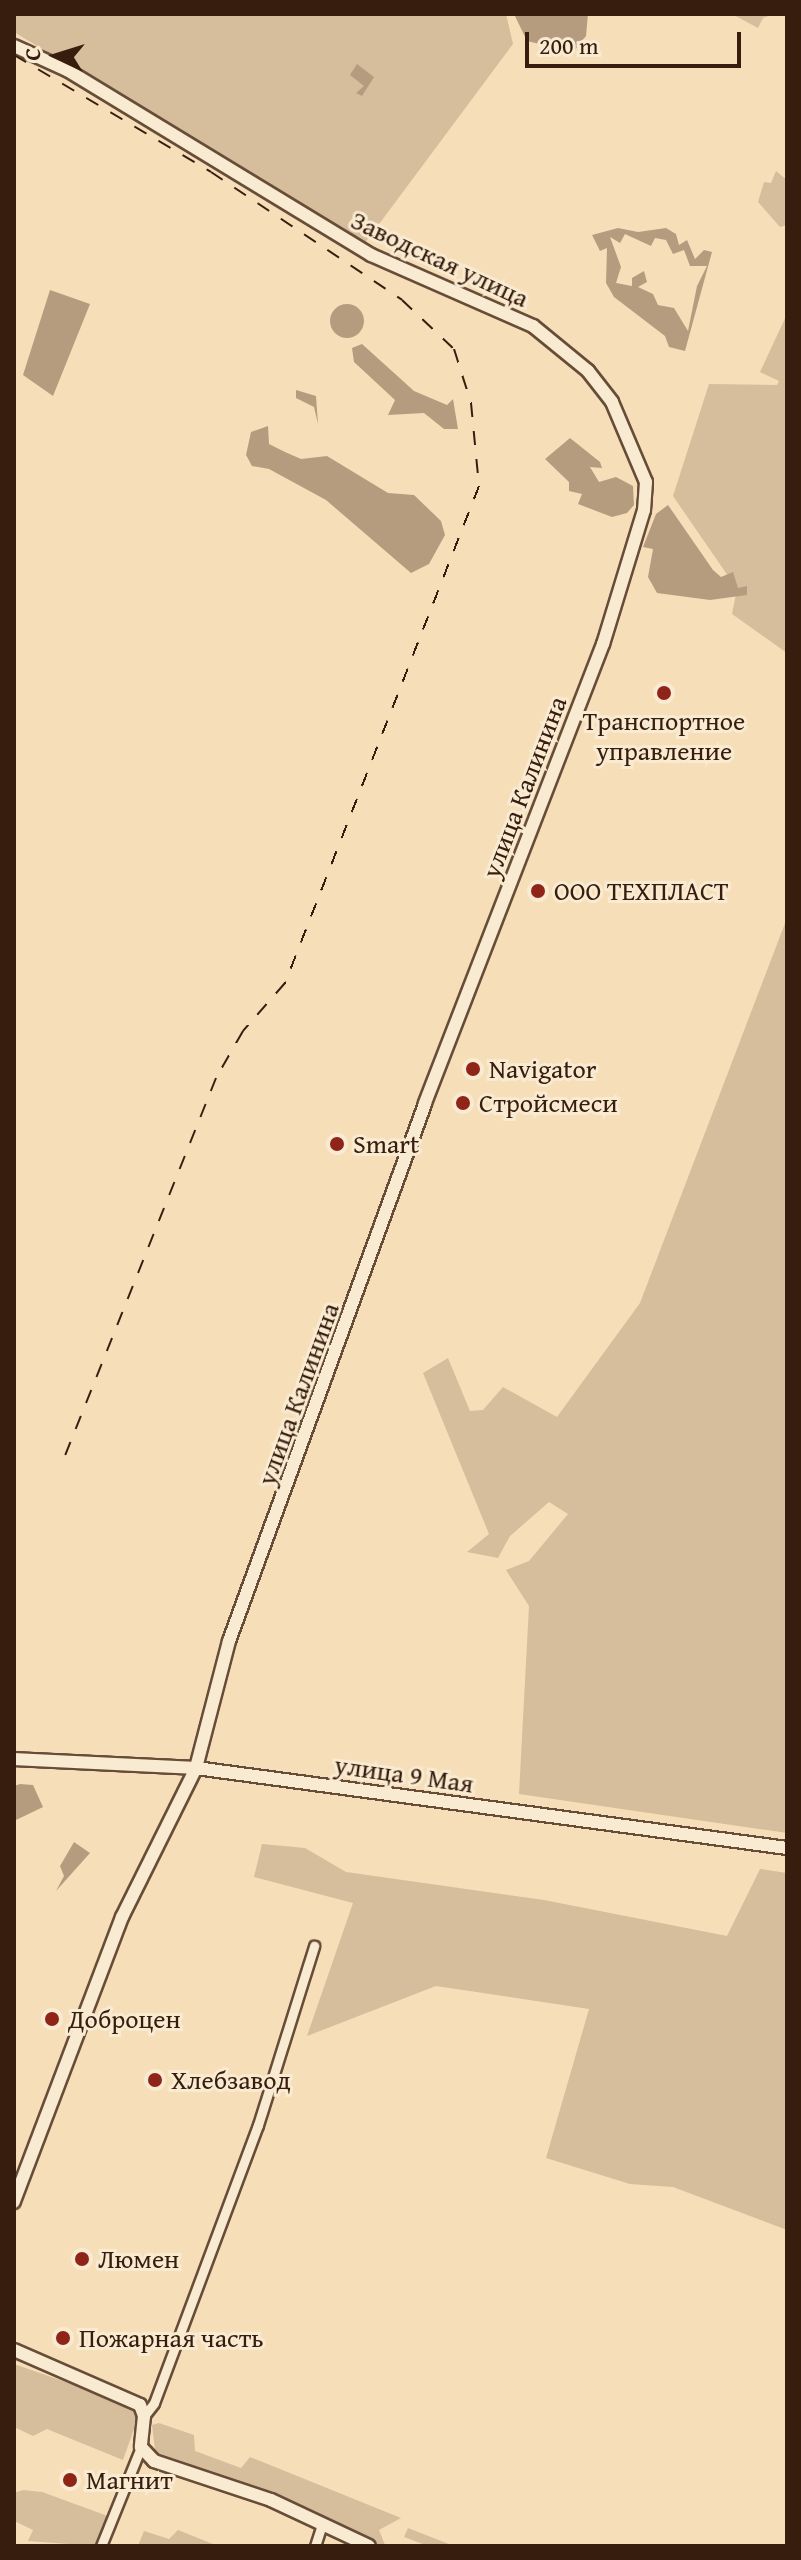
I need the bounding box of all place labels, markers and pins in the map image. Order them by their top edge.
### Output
marker: Транспортное управление [655,684,673,702]
place label: Транспортное управление [583,705,745,766]
place label: ООО ТЕХПЛАСТ [554,875,729,907]
marker: ООО ТЕХПЛАСТ [529,882,547,900]
place label: Navigator [489,1053,597,1085]
marker: Navigator [464,1060,482,1078]
place label: Стройсмеси [479,1087,618,1119]
marker: Стройсмеси [454,1094,472,1112]
place label: Smart [353,1128,419,1160]
marker: Smart [328,1135,346,1153]
place label: Доброцен [68,2003,181,2035]
marker: Доброцен [43,2010,61,2028]
place label: Хлебзавод [171,2064,291,2096]
marker: Хлебзавод [146,2071,164,2089]
place label: Люмен [98,2243,179,2275]
marker: Люмен [73,2250,91,2268]
place label: Пожарная часть [79,2322,263,2354]
marker: Пожарная часть [54,2329,72,2347]
place label: Магнит [86,2464,173,2496]
marker: Магнит [61,2471,79,2489]

